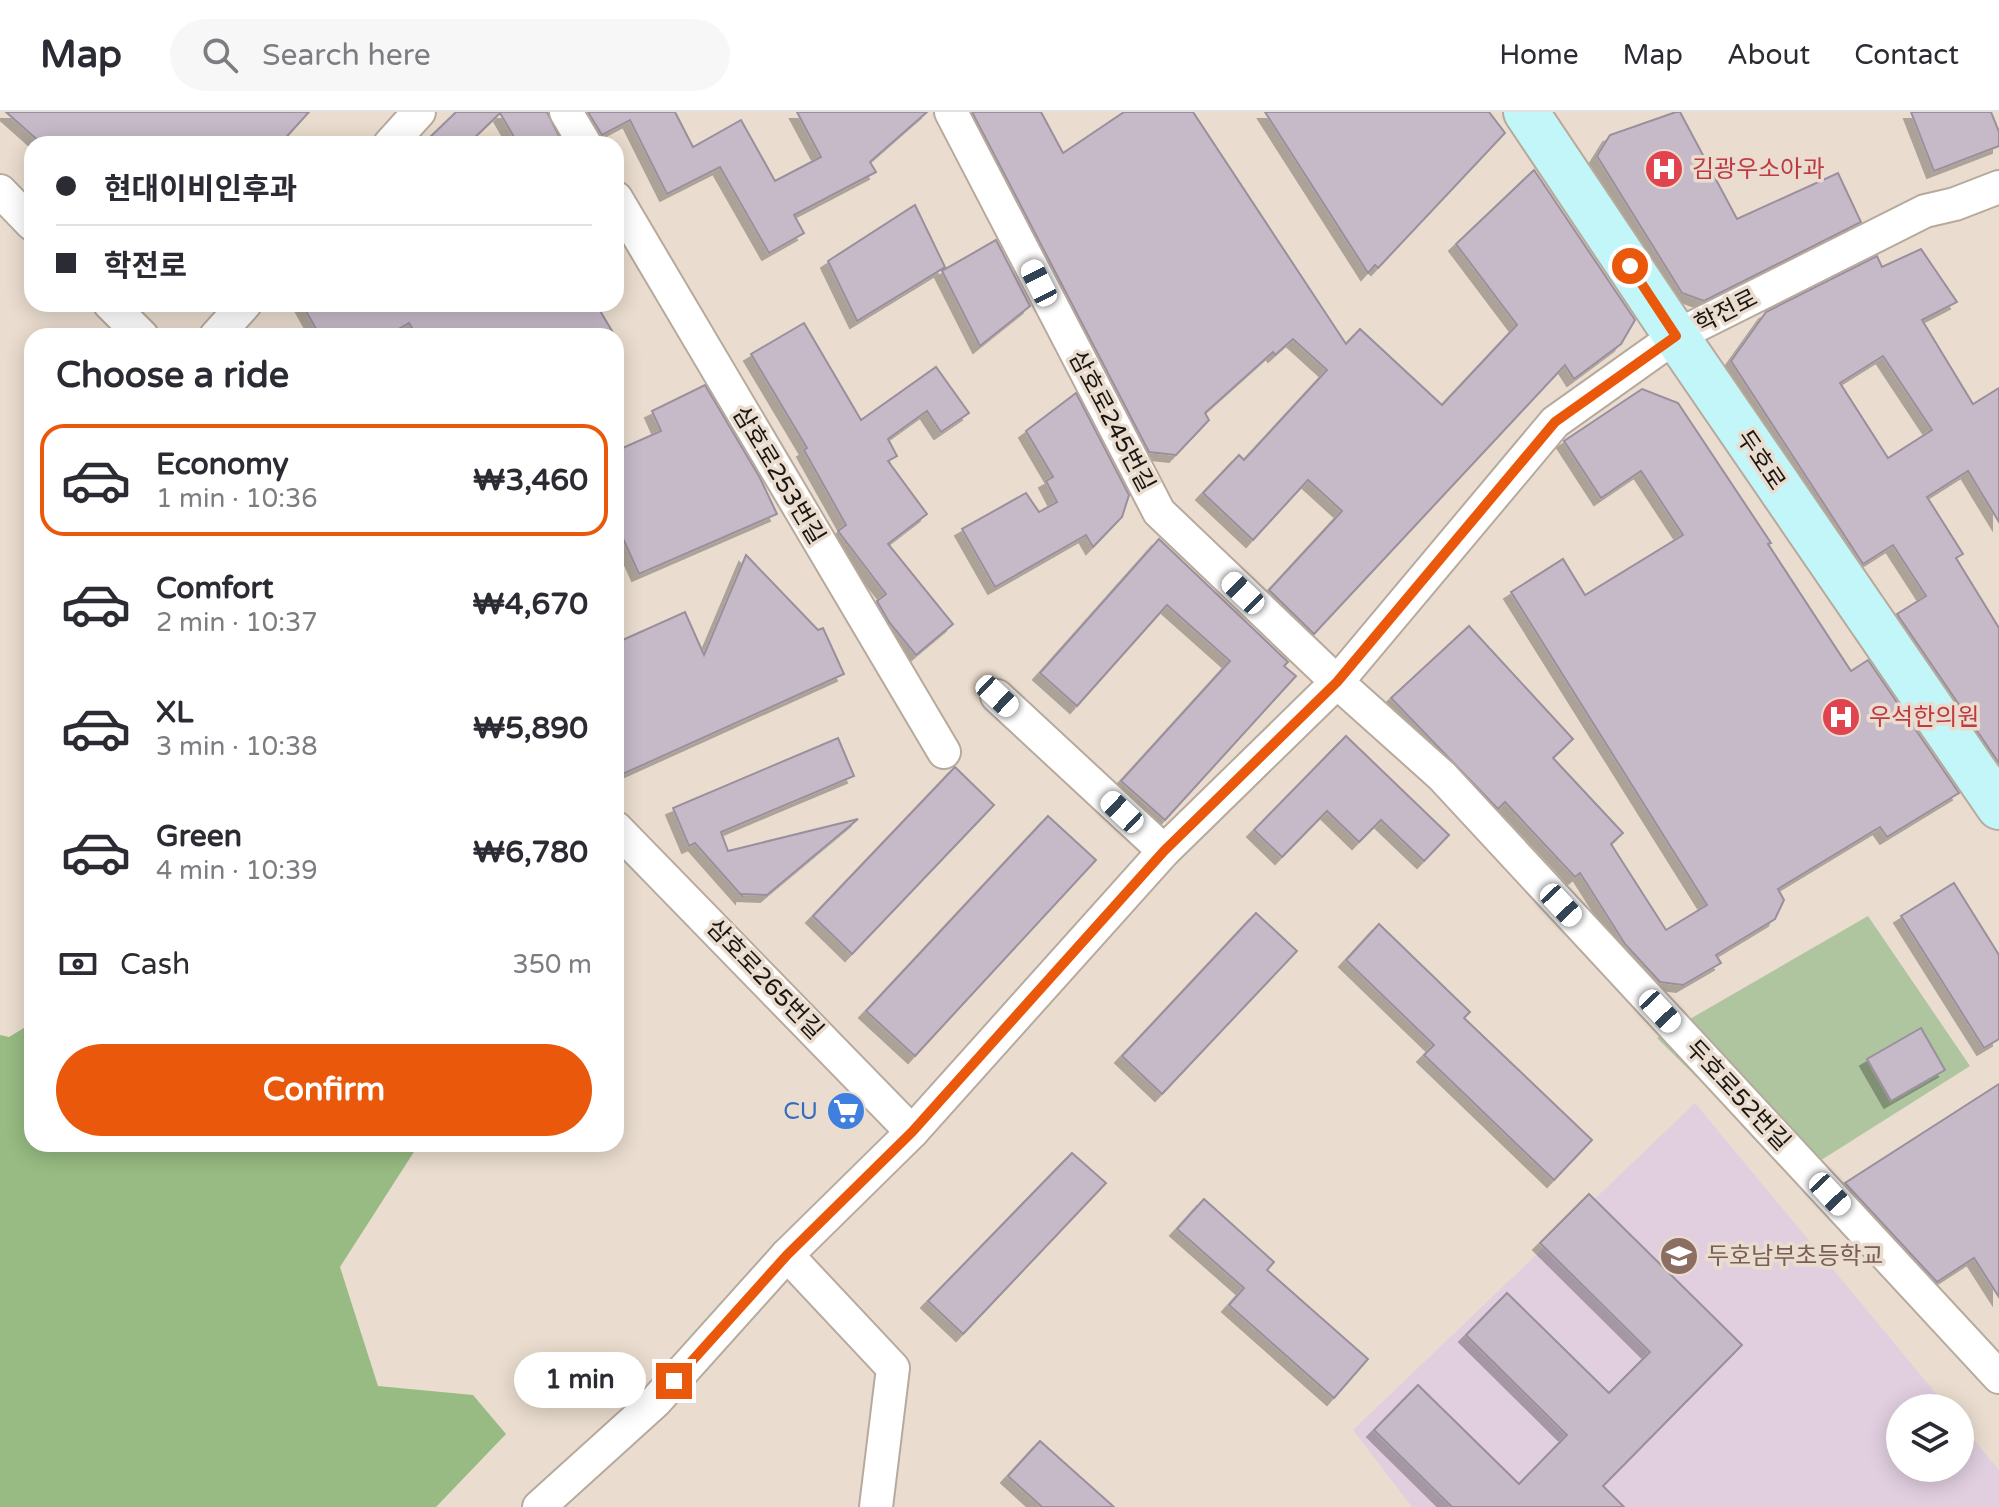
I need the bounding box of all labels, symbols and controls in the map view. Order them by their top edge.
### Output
search box [170,19,730,91]
text: Map [40,32,122,78]
icon: search [198,33,242,77]
text: Search here [262,37,431,74]
text: Home [1499,38,1579,72]
text: Map [1623,38,1683,72]
text: About [1727,38,1810,72]
text: Contact [1854,38,1959,72]
hospital icon: 김광우소아과 [1643,148,1685,190]
place label: 김광우소아과 [1692,155,1824,184]
text: 현대이비인후과 [104,171,297,208]
text: 학전로 [104,248,187,285]
route start [1612,248,1648,284]
car [1017,256,1061,310]
street label: 학전로 [1690,283,1762,339]
street label: 삼호로245번길 [1062,346,1161,497]
text: Choose a ride [56,354,289,397]
street label: 삼호로253번길 [726,401,831,549]
street label: 두호로 [1730,425,1791,496]
icon: car [60,444,132,516]
text: Economy [156,446,289,483]
text: ₩3,460 [473,462,588,499]
text: 1 min · 10:36 [156,483,318,514]
icon: car [60,568,132,640]
car [1217,568,1269,618]
text: Comfort [156,570,274,607]
text: ₩4,670 [472,586,588,623]
text: 2 min · 10:37 [156,607,318,638]
car [971,671,1023,721]
icon: car [60,692,132,764]
text: XL [156,694,193,731]
hospital icon: 우석한의원 [1820,696,1862,738]
place label: 우석한의원 [1869,703,1979,732]
text: ₩5,890 [473,710,588,747]
text: 3 min · 10:38 [156,731,318,762]
car [1096,787,1148,837]
icon: car [60,816,132,888]
text: Green [156,818,242,855]
text: ₩6,780 [473,834,588,871]
text: 4 min · 10:39 [156,855,318,886]
car [1536,879,1586,931]
street label: 삼호로265번길 [700,913,829,1045]
icon: cash [56,942,100,986]
text: Cash [120,946,190,983]
text: 350 m [512,949,592,980]
car [1635,985,1685,1037]
street label: 두호로52번길 [1679,1034,1796,1157]
button: Confirm [56,1044,592,1136]
supermarket icon: CU [825,1090,867,1132]
place label: CU [783,1097,818,1126]
car [1805,1168,1855,1220]
school or university icon: 두호남부초등학교 [1658,1235,1700,1277]
place label: 두호남부초등학교 [1707,1242,1884,1271]
callout: 1 min [514,1353,646,1409]
route end [656,1363,692,1399]
text: 1 min [545,1364,615,1395]
map controls [1886,1394,1974,1482]
button: layers [1886,1394,1974,1482]

